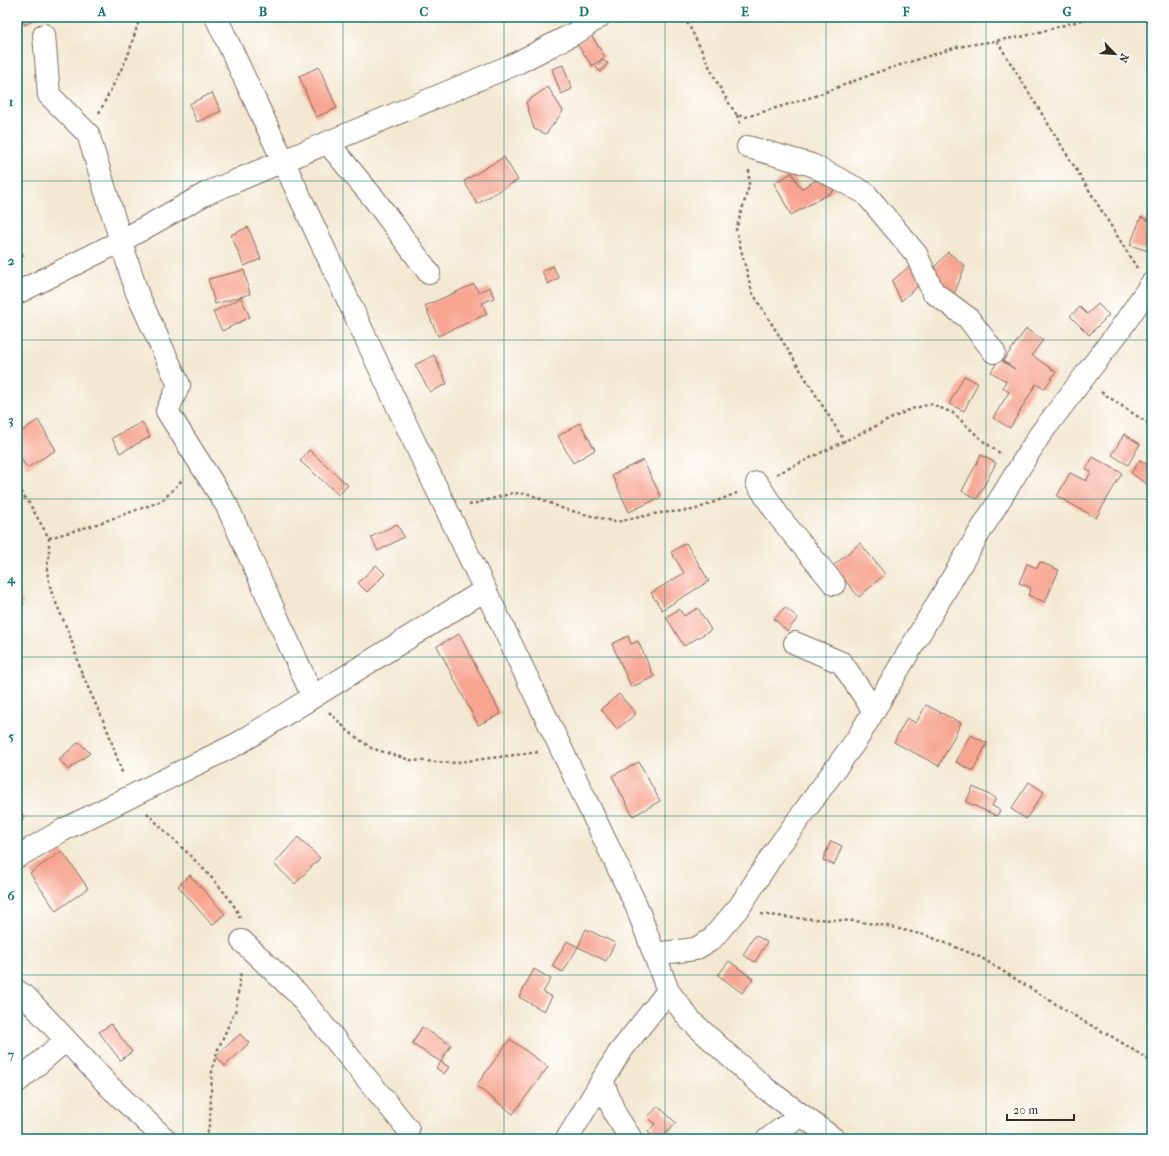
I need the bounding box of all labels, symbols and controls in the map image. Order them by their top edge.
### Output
text: A [97,4,107,19]
text: B [259,4,268,19]
text: C [420,4,429,19]
text: D [579,4,589,19]
text: E [741,4,749,19]
text: F [902,4,910,19]
text: G [1062,4,1072,19]
north arrow [1095,34,1135,74]
text: N [1116,51,1131,65]
text: 1 [9,94,14,109]
text: 2 [8,253,15,268]
text: 3 [8,412,14,428]
text: 4 [6,571,16,587]
text: 5 [8,729,14,744]
text: 6 [7,888,15,903]
text: 7 [7,1047,15,1062]
scale bar [1007,1096,1074,1122]
text: 20 m [1013,1103,1038,1117]

